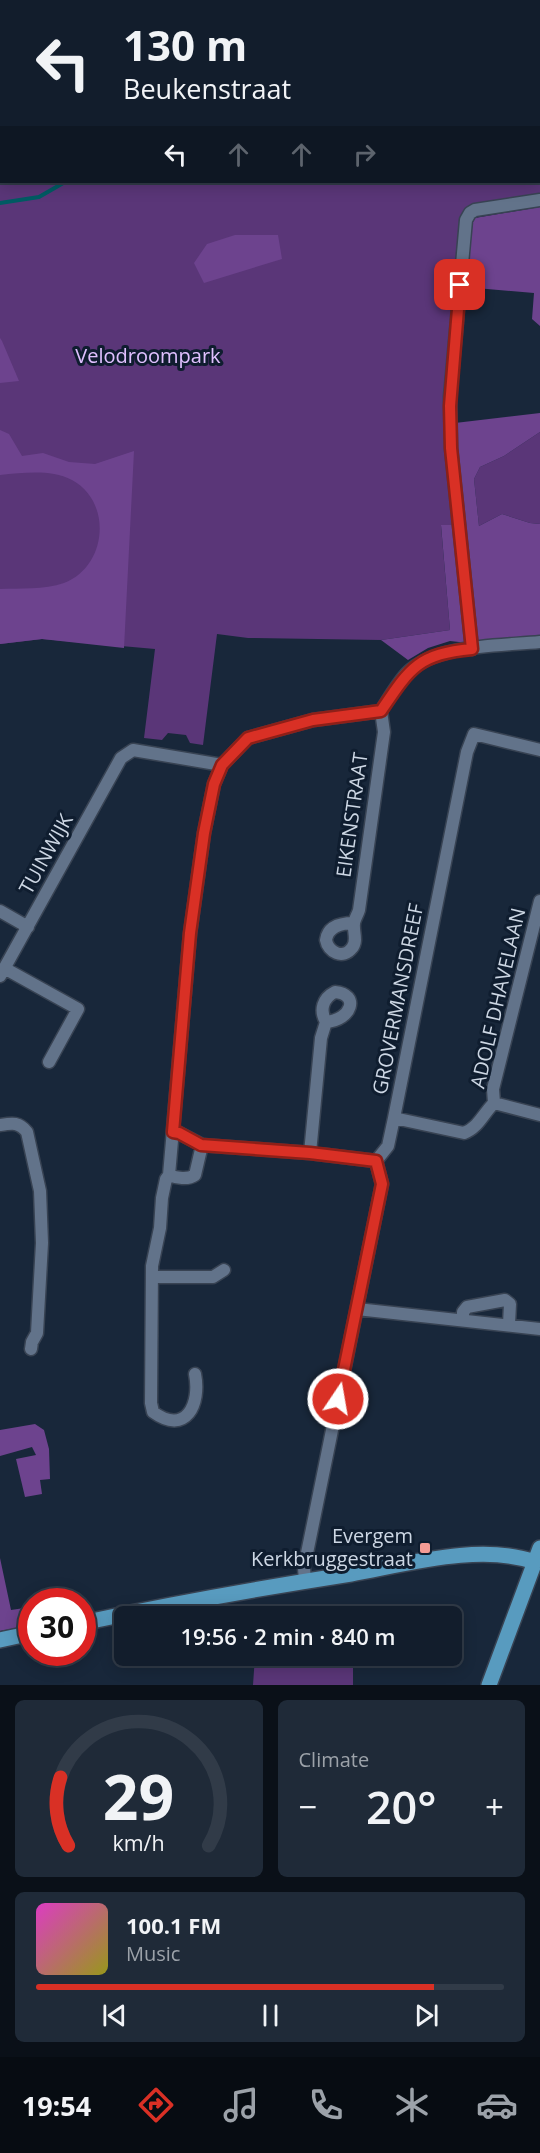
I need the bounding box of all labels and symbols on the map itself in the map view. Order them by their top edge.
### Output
pin [434,259,485,310]
park label: Velodroompark [75,342,221,369]
street label: EIKENSTRAAT [329,751,374,879]
street label: TUINWIJK [12,808,79,899]
street label: GROVERMANSDREEF [366,901,429,1097]
street label: ADOLF DHAVELAAN [464,905,531,1091]
position arrow [306,1367,370,1431]
place label: Evergem Kerkbruggestraat [251,1522,413,1572]
marker: Evergem Kerkbruggestraat [418,1541,432,1555]
speed limit sign: 30 [18,1588,96,1666]

